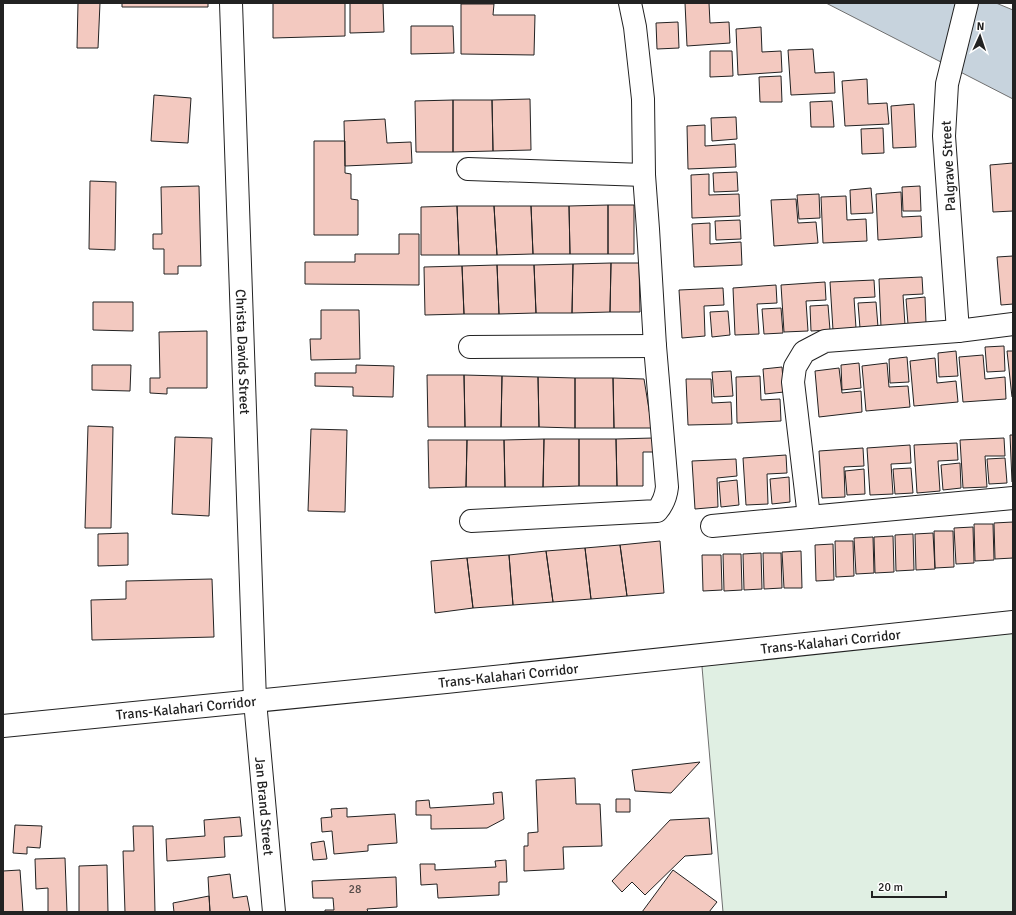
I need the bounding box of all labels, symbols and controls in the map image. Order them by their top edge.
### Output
north arrow [960,16,1000,56]
text: N [976,20,985,33]
street label: Palgrave Street [938,120,959,212]
street label: Christa Davids Street [232,289,253,415]
street label: Trans-Kalahari Corridor [760,626,902,658]
street label: Trans-Kalahari Corridor [438,660,580,692]
street label: Trans-Kalahari Corridor [115,693,258,724]
street label: Jan Brand Street [251,756,277,856]
scale bar [872,873,946,899]
text: 20 m [878,880,903,895]
house number: 28 [349,882,361,897]

